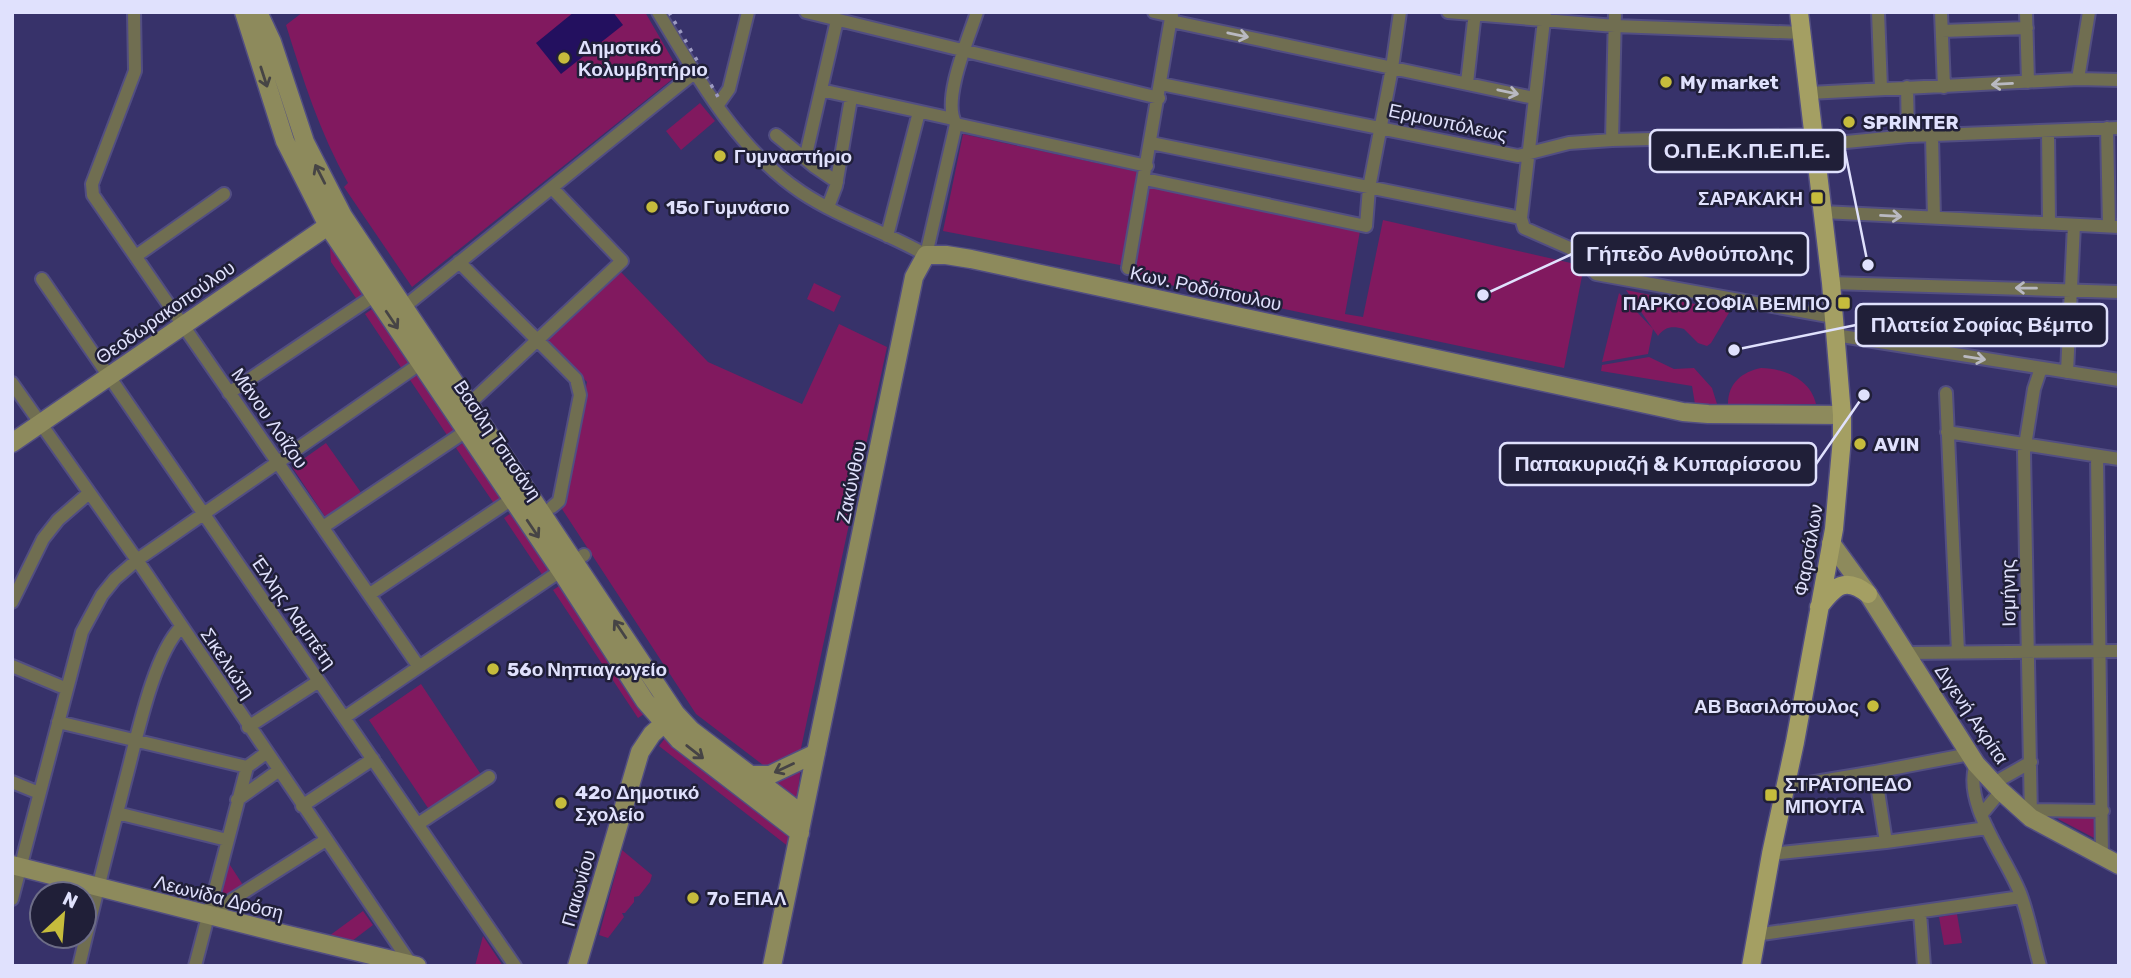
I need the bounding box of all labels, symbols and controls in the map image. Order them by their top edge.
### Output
one-way arrow [1226,29,1249,43]
place label: Δημοτικό Κολυμβητήριο [578,36,708,81]
marker: Δημοτικό Κολυμβητήριο [556,50,572,66]
one-way arrow [259,66,272,88]
place label: My market [1680,71,1779,94]
marker: My market [1658,74,1674,90]
one-way arrow [1990,77,2013,90]
one-way arrow [1496,86,1519,100]
street label: Ερμουπόλεως [1386,99,1509,146]
place label: SPRINTER [1863,111,1959,134]
marker: SPRINTER [1841,114,1857,130]
callout: Ο.Π.Ε.Κ.Π.Ε.Π.Ε. [1650,130,1845,172]
text: Ο.Π.Ε.Κ.Π.Ε.Π.Ε. [1664,138,1830,163]
place label: Γυμναστήριο [734,145,852,168]
marker: Γυμναστήριο [712,148,728,164]
one-way arrow [313,164,326,185]
place label: ΣΑΡΑΚΑΚΗ [1698,187,1803,210]
marker: ΣΑΡΑΚΑΚΗ [1809,190,1825,206]
place label: 15ο Γυμνάσιο [666,196,790,219]
marker: 15ο Γυμνάσιο [644,199,660,215]
one-way arrow [1879,210,1901,223]
callout: Γήπεδο Ανθούπολης [1572,233,1808,275]
text: Γήπεδο Ανθούπολης [1586,241,1794,266]
street label: Θεοδωρακοπούλου [91,256,239,369]
street label: Κων. Ροδόπουλου [1128,261,1284,316]
one-way arrow [2015,282,2038,295]
place label: ΠΑΡΚΟ ΣΟΦΙΑ ΒΕΜΠΟ [1623,292,1830,315]
marker: ΠΑΡΚΟ ΣΟΦΙΑ ΒΕΜΠΟ [1836,295,1852,311]
callout: Πλατεία Σοφίας Βέμπο [1856,304,2107,346]
one-way arrow [385,310,399,330]
text: Πλατεία Σοφίας Βέμπο [1871,312,2093,337]
one-way arrow [1963,351,1986,364]
street label: Μάνου Λοΐζου [226,364,313,473]
street label: Βασίλη Τσιτσάνη [449,376,546,505]
place label: AVIN [1874,433,1920,456]
marker: AVIN [1852,436,1868,452]
street label: Ζακύνθου [832,439,871,525]
callout: Παπακυριαζή & Κυπαρίσσου [1500,443,1816,485]
text: Παπακυριαζή & Κυπαρίσσου [1514,451,1802,476]
street label: Φαρσάλων [1789,502,1828,598]
one-way arrow [526,519,540,539]
street label: Έλλης Λαμπέτη [246,551,341,673]
street label: Ισμήνης [1996,559,2021,627]
one-way arrow [613,620,627,640]
street label: Σικελιώτη [196,624,260,703]
place label: 56ο Νηπιαγωγείο [507,658,667,681]
street label: Διγενή Ακρίτα [1930,660,2013,768]
marker: 56ο Νηπιαγωγείο [485,661,501,677]
place label: ΑΒ Βασιλόπουλος [1694,695,1859,718]
marker: ΑΒ Βασιλόπουλος [1865,698,1881,714]
one-way arrow [685,744,704,759]
one-way arrow [774,762,795,775]
place label: ΣΤΡΑΤΟΠΕΔΟ ΜΠΟΥΓΑ [1785,773,1912,818]
place label: 42ο Δημοτικό Σχολείο [575,781,699,826]
marker: ΣΤΡΑΤΟΠΕΔΟ ΜΠΟΥΓΑ [1763,787,1779,803]
marker: 42ο Δημοτικό Σχολείο [553,795,569,811]
street label: Παιωνίου [557,847,600,929]
street label: Λεωνίδα Δρόση [152,870,286,925]
north arrow [28,880,98,950]
text: N [59,887,81,914]
place label: 7ο ΕΠΑΛ [707,887,787,910]
marker: 7ο ΕΠΑΛ [685,890,701,906]

